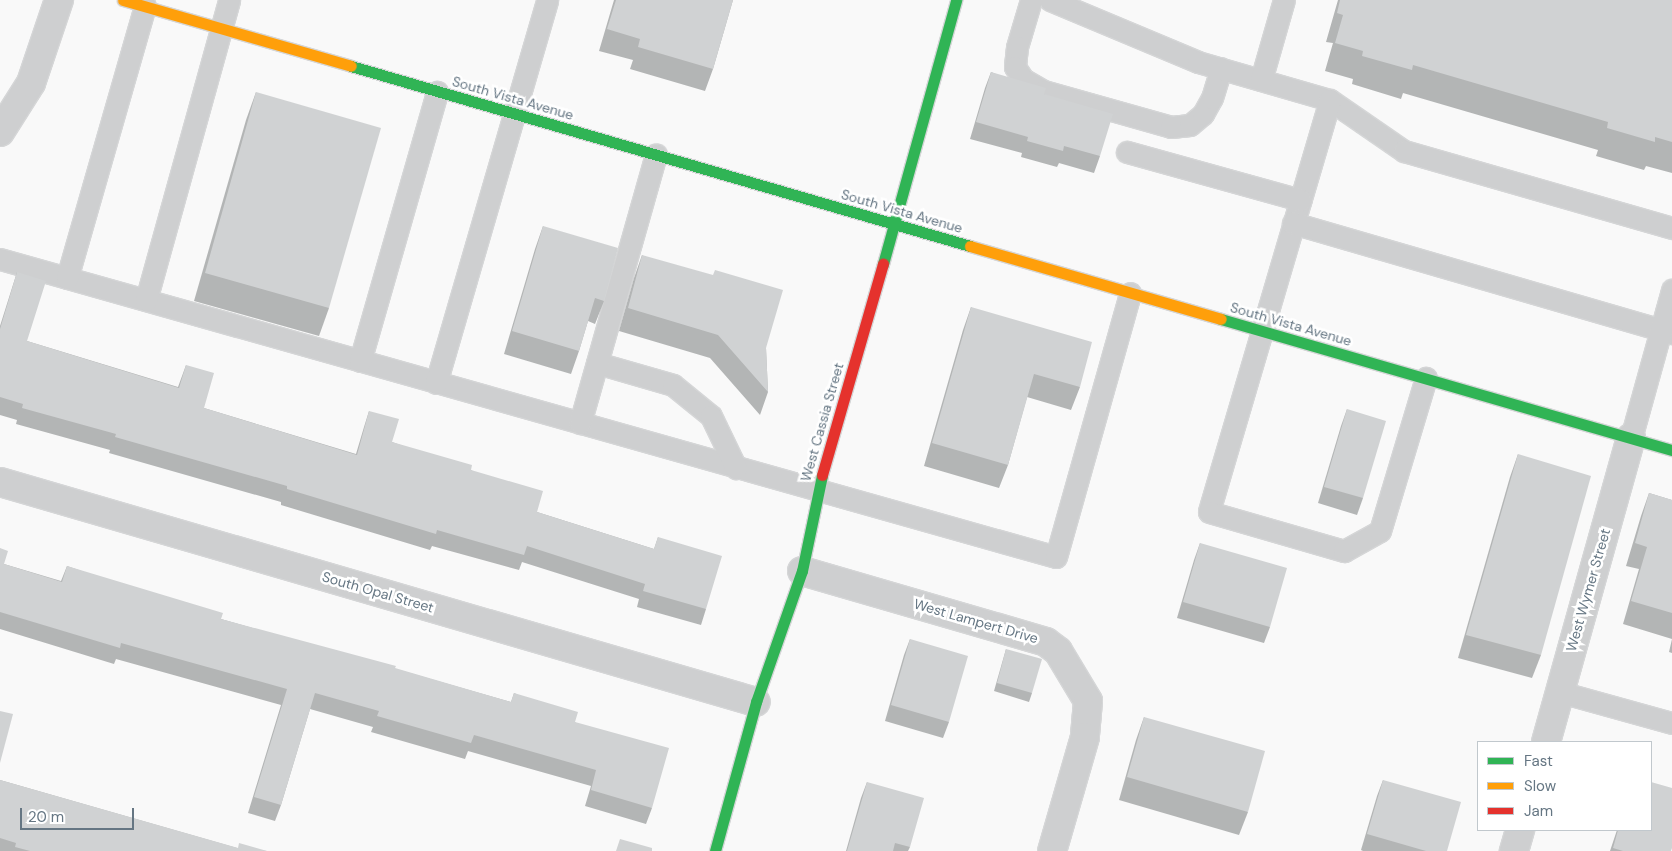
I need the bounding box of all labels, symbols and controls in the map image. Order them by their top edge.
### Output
street label: South Vista Avenue [450,73,576,123]
street label: South Vista Avenue [839,186,965,236]
street label: South Vista Avenue [1228,299,1354,349]
street label: West Cassia Street [797,361,847,483]
street label: West Wymer Street [1562,527,1614,653]
street label: South Opal Street [320,568,436,616]
street label: West Lampert Drive [912,595,1040,647]
legend [1477,741,1652,831]
text: Fast [1524,751,1553,771]
text: Slow [1524,776,1556,796]
scale bar [22,798,136,830]
text: Jam [1524,801,1553,821]
text: 20 m [28,807,64,827]

